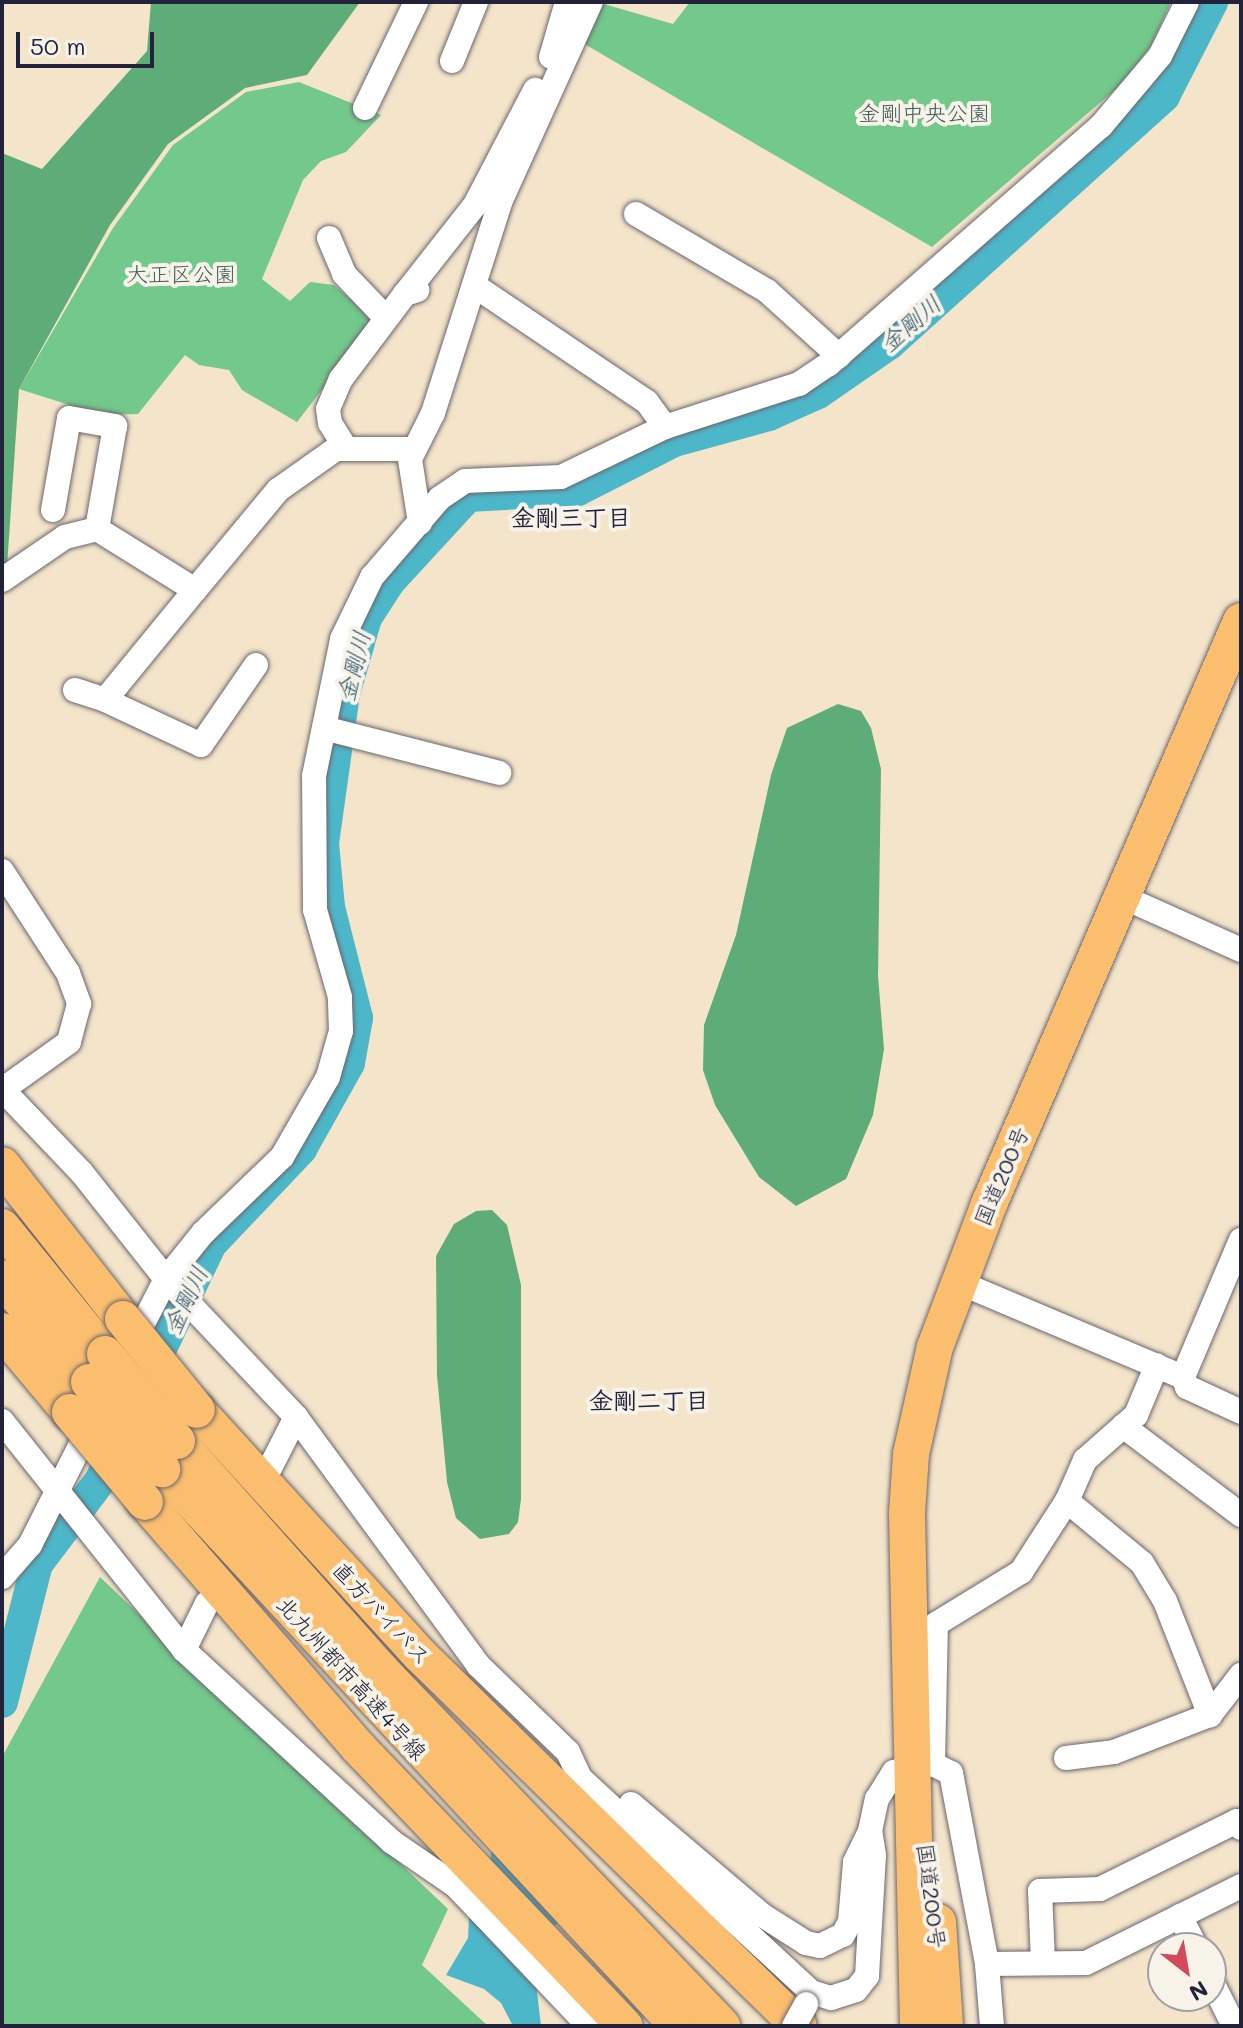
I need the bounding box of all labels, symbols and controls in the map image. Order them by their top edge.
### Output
scale bar [20,16,158,66]
text: 50 m [30,30,86,61]
park label: 金剛中央公園 [858,100,990,126]
park label: 大正区公園 [126,261,236,287]
water label: 金剛川 [873,289,947,357]
district label: 金剛三丁目 [511,503,631,531]
water label: 金剛川 [330,628,376,704]
street label: 国道200号 [968,1122,1034,1230]
water label: 金剛川 [157,1261,213,1339]
district label: 金剛二丁目 [589,1386,709,1414]
street label: 直方バイパス [327,1556,437,1670]
street label: 北九州都市高速4号線 [272,1591,432,1765]
street label: 国道200号 [912,1842,952,1950]
north arrow [1147,1932,1227,2012]
text: N [1184,1975,1213,2008]

